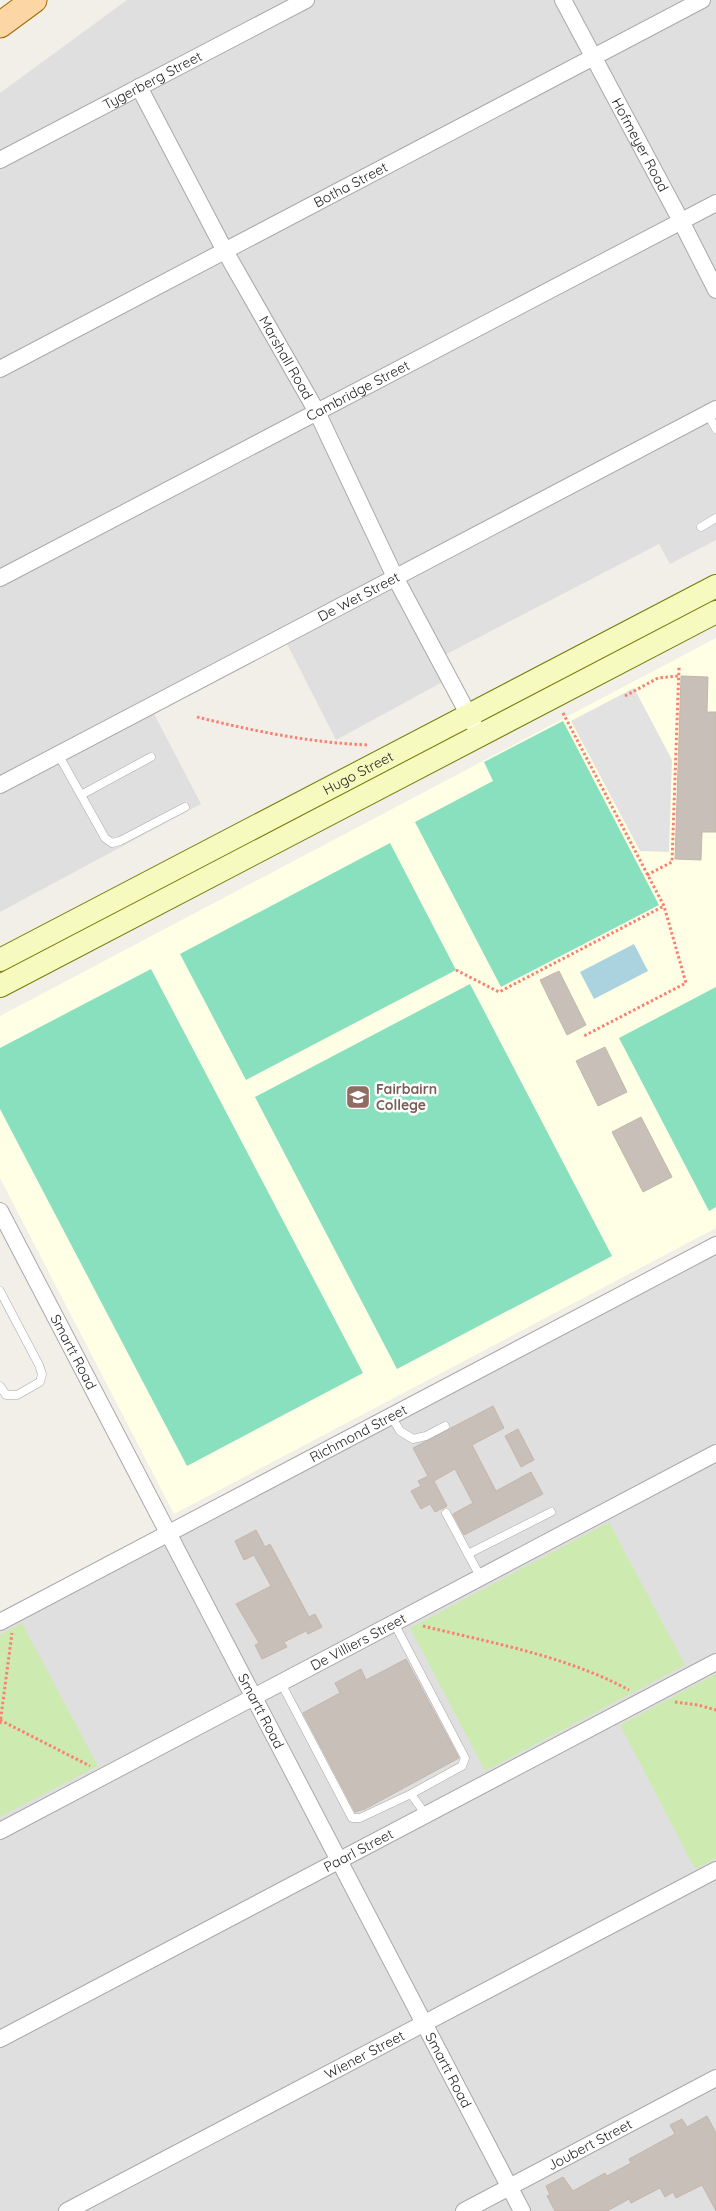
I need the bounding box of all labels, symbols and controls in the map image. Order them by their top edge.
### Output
street label: Tygerberg Street [100,47,205,114]
street label: Hofmeyer Road [608,95,673,195]
street label: Botha Street [311,158,391,212]
street label: Marshall Road [255,313,317,403]
street label: Cambridge Street [303,356,413,425]
street label: De Wet Street [315,568,403,626]
street label: Hugo Street [320,747,397,799]
place label: Fairbairn College [376,1080,437,1114]
school or university icon: Fairbairn College [345,1084,371,1110]
street label: Smartt Road [46,1311,101,1393]
street label: Richmond Street [307,1400,410,1466]
street label: De Villiers Street [307,1609,409,1675]
street label: Smartt Road [234,1670,288,1752]
street label: Paarl Street [320,1824,396,1876]
street label: Wiener Street [321,2026,408,2083]
street label: Smartt Road [421,2029,475,2111]
street label: Joubert Street [544,2115,635,2174]

